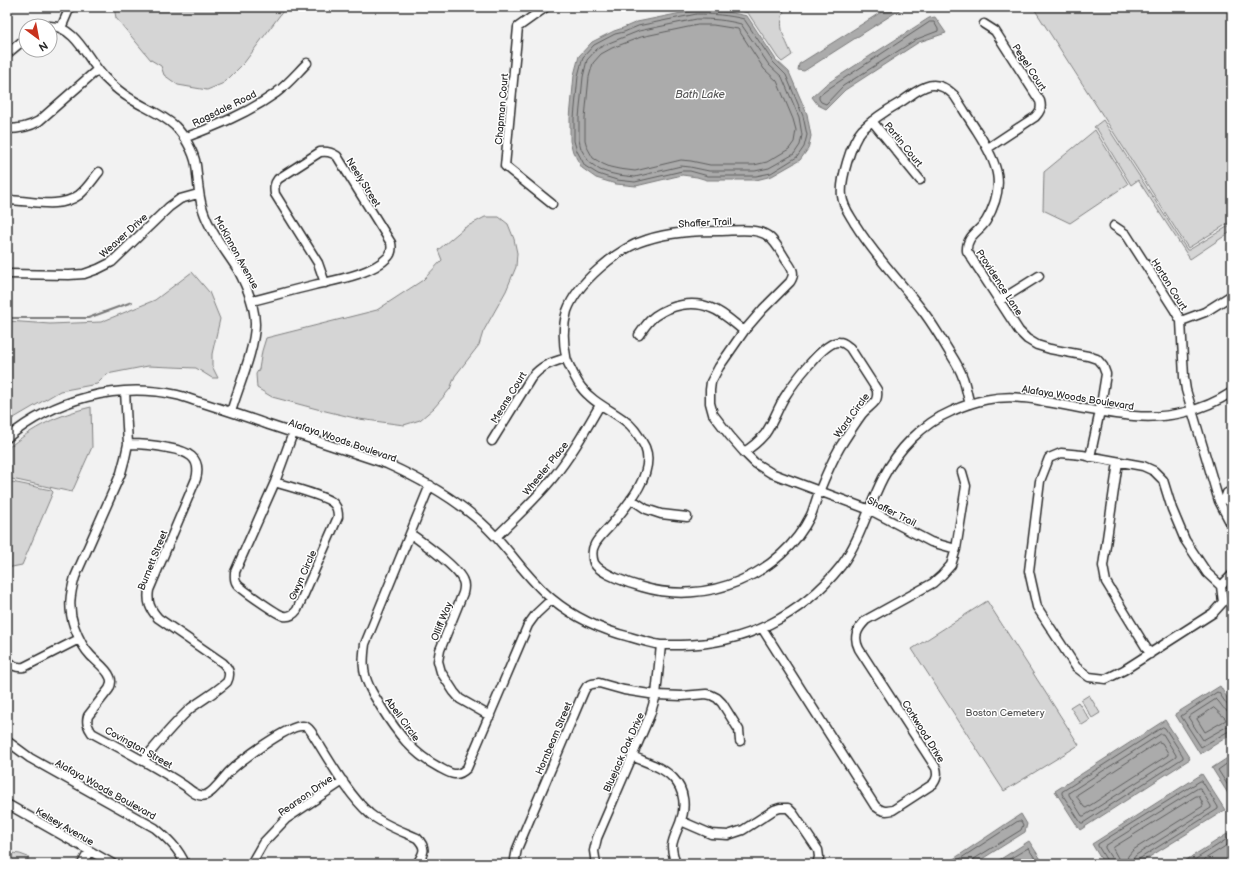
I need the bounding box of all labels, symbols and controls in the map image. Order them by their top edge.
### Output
north arrow [18,18,58,58]
text: N [36,38,50,54]
street label: Pegel Court [1010,42,1049,93]
street label: Chapman Court [493,73,511,145]
street label: Ragsdale Road [190,88,259,130]
water label: Bath Lake [675,88,725,101]
street label: Partin Court [882,120,925,169]
street label: Neely Street [343,156,383,209]
street label: Weaver Drive [97,211,150,260]
street label: McKinnon Avenue [211,214,261,291]
street label: Shaffer Trail [678,216,732,230]
street label: Providence Lane [973,247,1025,318]
street label: Horton Court [1149,257,1190,313]
street label: Means Court [488,370,529,426]
street label: Alafaya Woods Boulevard [1021,383,1135,413]
street label: Ward Circle [832,391,872,440]
street label: Alafaya Woods Boulevard [287,417,398,465]
street label: Wheeler Place [520,439,571,498]
street label: Shaffer Trail [865,494,918,529]
street label: Burnett Street [135,529,170,592]
street label: Gwyn Circle [287,548,319,602]
street label: Olliff Way [429,600,455,643]
street label: Abell Circle [382,695,422,744]
street label: Corkwood Drive [899,698,947,765]
street label: Hornbeam Street [533,700,575,777]
park label: Boston Cemetery [966,707,1045,719]
street label: Bluejack Oak Drive [601,711,647,794]
street label: Covington Street [103,724,174,771]
street label: Alafaya Woods Boulevard [53,757,158,823]
street label: Pearson Drive [276,773,335,819]
street label: Kelsey Avenue [33,805,96,848]

